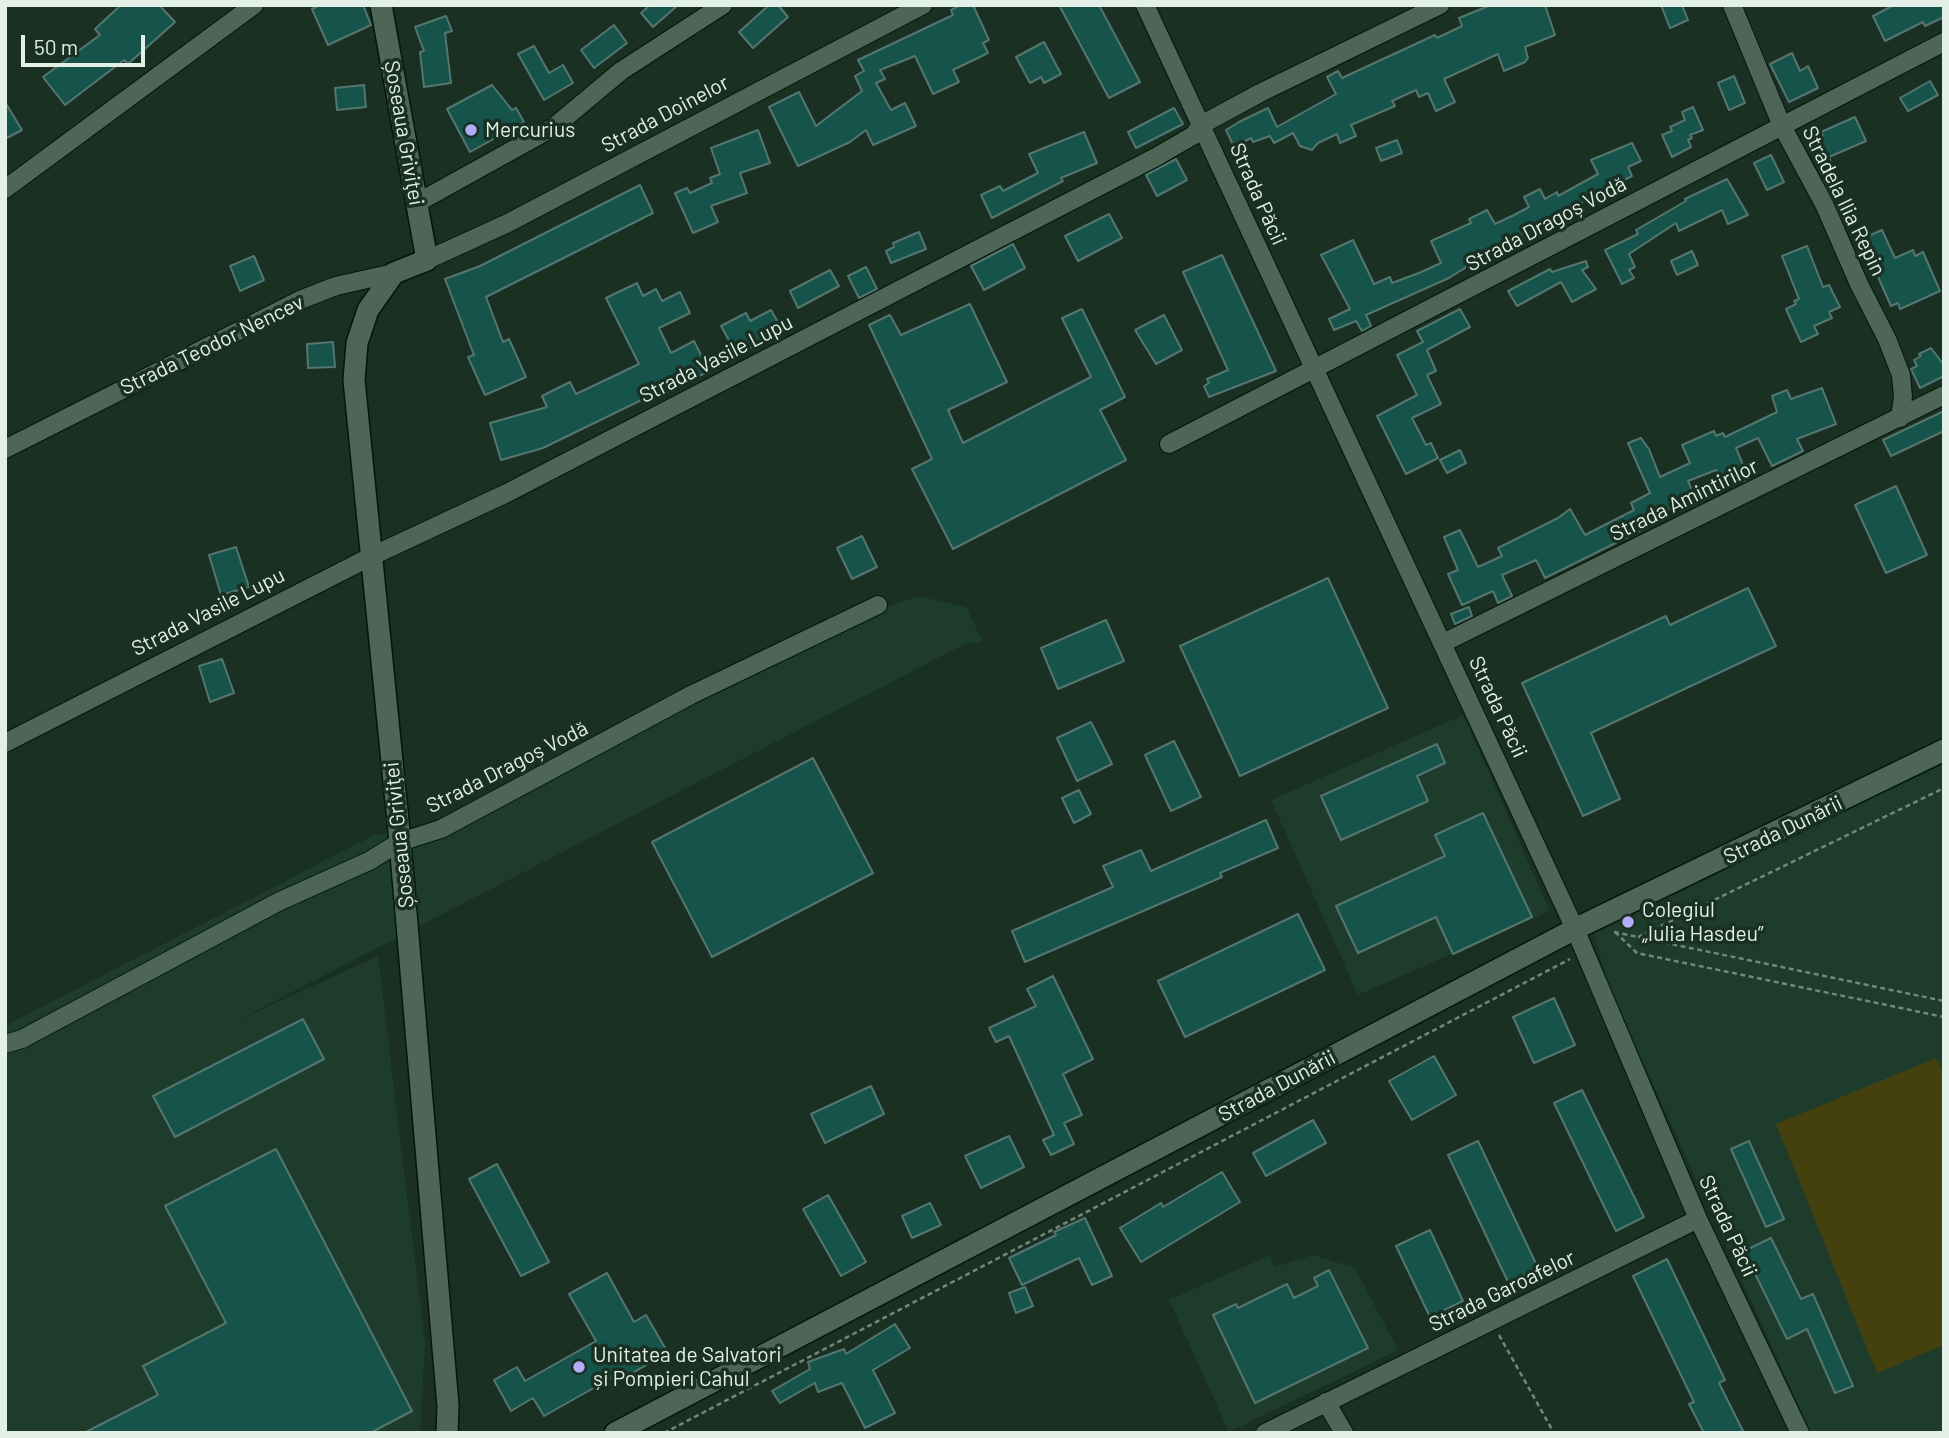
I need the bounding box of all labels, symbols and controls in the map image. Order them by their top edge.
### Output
scale bar [24,21,149,65]
text: 50 m [34,34,78,59]
street label: Șoseaua Griviţei [379,58,429,208]
street label: Strada Doinelor [597,70,733,158]
place label: Mercurius [485,117,575,143]
marker: Mercurius [463,122,479,138]
street label: Stradela Ilia Repin [1797,122,1891,280]
street label: Strada Păcii [1224,139,1292,249]
street label: Strada Dragoș Vodă [1462,171,1630,277]
street label: Strada Teodor Nencev [116,290,308,400]
street label: Strada Vasile Lupu [635,310,797,408]
street label: Strada Amintirilor [1606,453,1762,547]
street label: Strada Vasile Lupu [127,563,289,661]
street label: Strada Păcii [1464,652,1532,762]
street label: Strada Dragoș Vodă [422,715,592,819]
street label: Șoseaua Griviţei [379,761,419,909]
street label: Strada Dunării [1720,790,1846,870]
place label: Colegiul „Iulia Hasdeu” [1642,897,1764,947]
marker: Colegiul „Iulia Hasdeu” [1620,914,1636,930]
street label: Strada Dunării [1214,1045,1340,1127]
street label: Strada Păcii [1694,1171,1762,1281]
street label: Strada Garoafelor [1425,1245,1579,1337]
place label: Unitatea de Salvatori și Pompieri Cahul [593,1342,782,1392]
marker: Unitatea de Salvatori și Pompieri Cahul [571,1359,587,1375]

